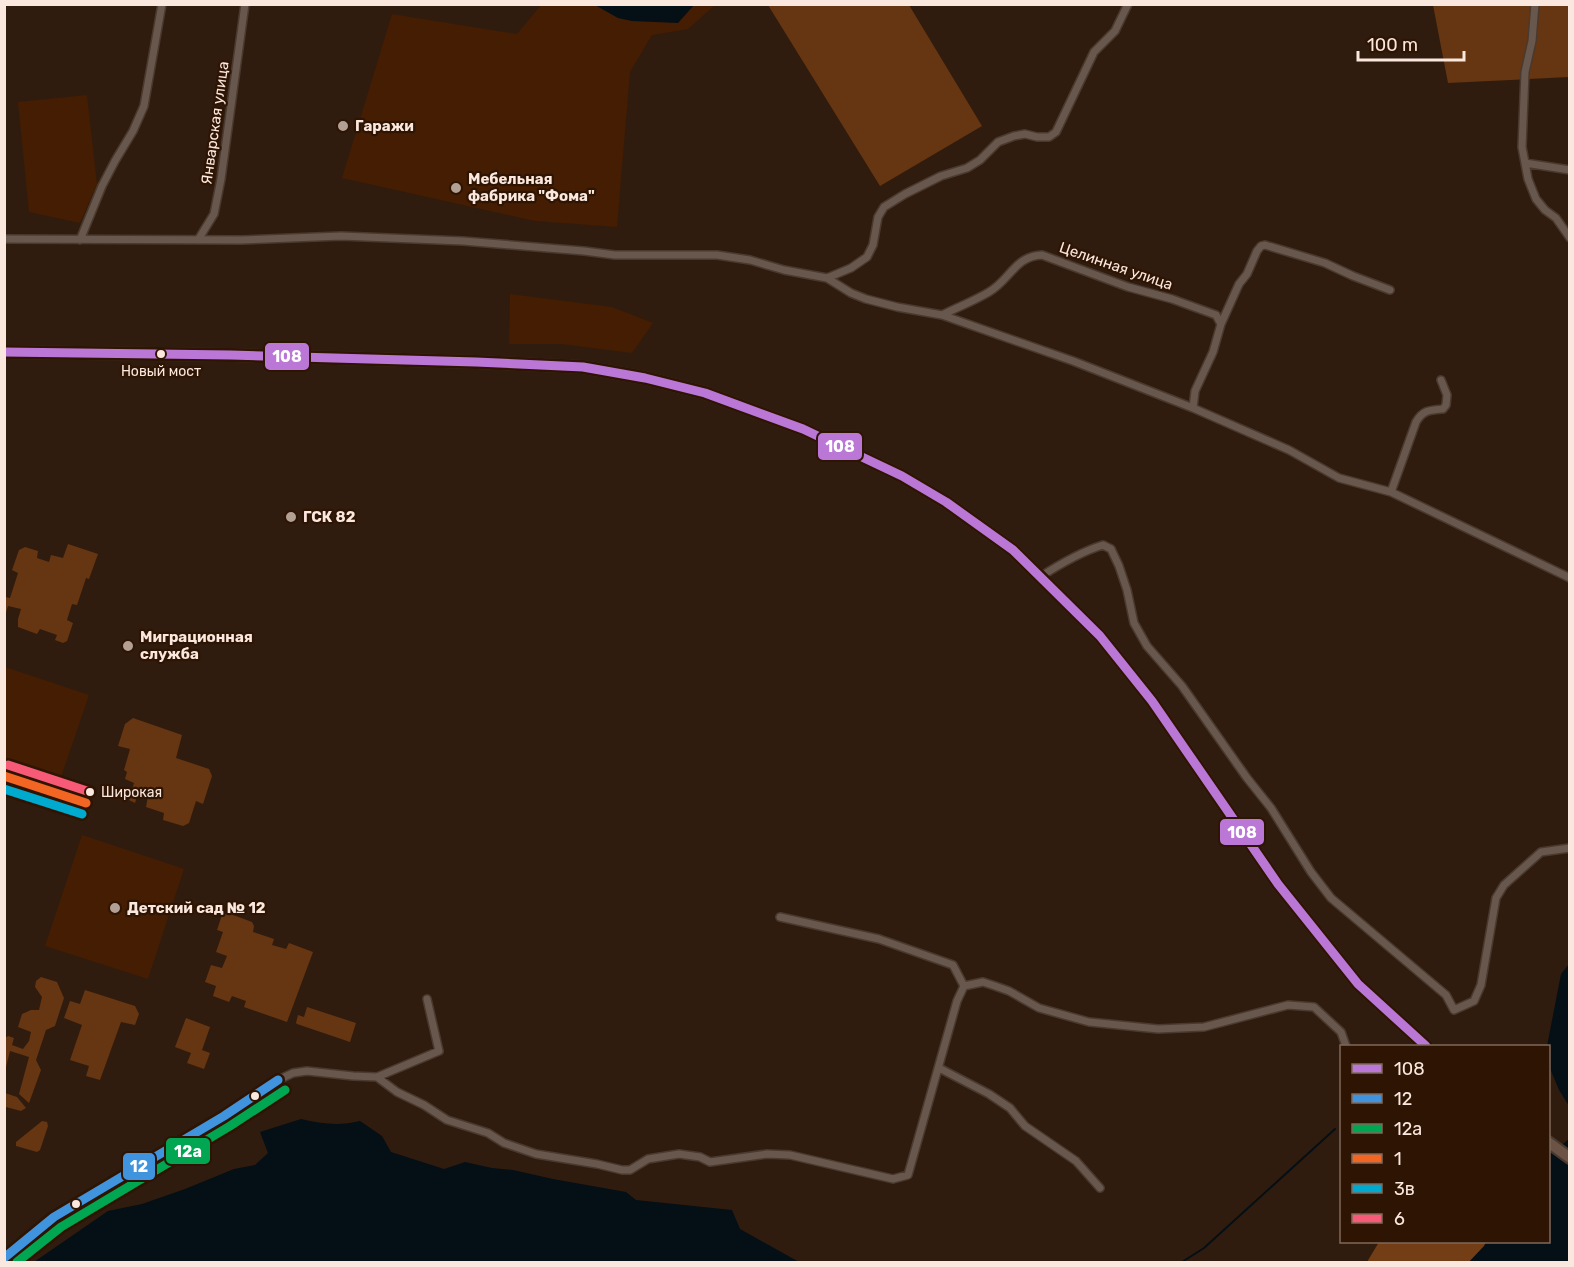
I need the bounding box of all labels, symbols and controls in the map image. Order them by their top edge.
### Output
scale bar [1358,24,1464,62]
text: 100 m [1367,34,1418,56]
street label: Январская улица [197,60,233,186]
place label: Гаражи [355,117,414,135]
marker: Гаражи [336,119,350,133]
place label: Мебельная фабрика "Фома" [468,170,595,205]
marker: Мебельная фабрика "Фома" [449,181,463,195]
street label: Целинная улица [1057,238,1175,294]
line badge: 108 [264,342,310,371]
text: 108 [272,347,302,366]
marker: Новый мост [155,348,167,360]
place label: Новый мост [121,363,201,380]
line badge: 108 [817,432,863,461]
text: 108 [825,437,855,456]
place label: ГСК 82 [303,508,356,526]
marker: ГСК 82 [284,510,298,524]
place label: Миграционная служба [140,628,253,663]
marker: Миграционная служба [121,639,135,653]
place label: Широкая [101,784,162,801]
marker: Широкая [84,786,96,798]
line badge: 108 [1219,818,1265,846]
text: 108 [1227,823,1257,842]
place label: Детский сад № 12 [127,899,266,917]
marker: Детский сад № 12 [108,901,122,915]
legend [1340,1045,1550,1243]
text: 108 [1394,1058,1425,1080]
text: 12 [1394,1088,1412,1110]
unlabelled marker [249,1090,261,1102]
text: 12а [1394,1118,1422,1140]
line badge: 12а [165,1137,211,1165]
text: 12а [174,1142,202,1161]
text: 1 [1394,1148,1402,1170]
line badge: 12 [122,1152,156,1181]
text: 12 [130,1157,148,1176]
text: 3в [1394,1178,1415,1200]
unlabelled marker [70,1198,82,1210]
text: 6 [1394,1208,1405,1230]

